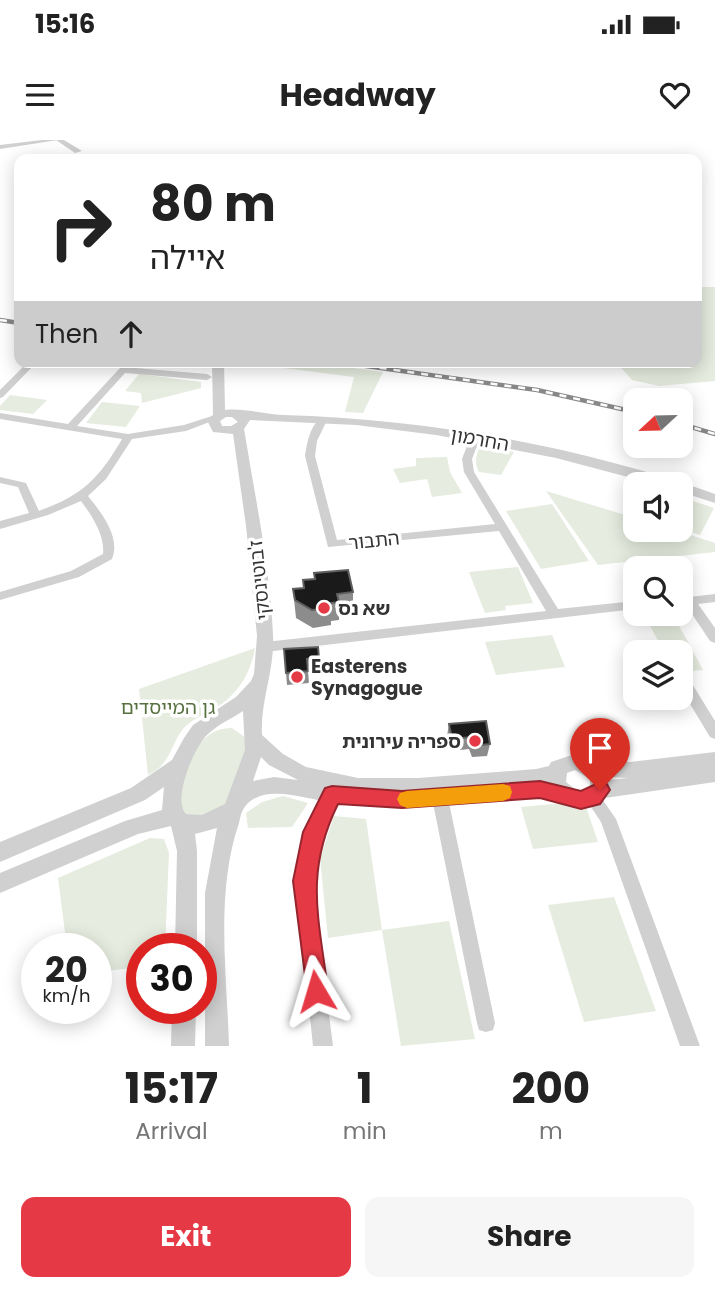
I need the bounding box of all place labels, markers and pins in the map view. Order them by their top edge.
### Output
place label: שא נס [338,595,390,622]
marker: שא נס [316,600,332,616]
place label: Easterens Synagogue [311,653,423,702]
marker: Easterens Synagogue [289,669,305,685]
pin [570,718,630,790]
place label: ספריה עירונית [342,728,461,755]
marker: ספריה עירונית [467,733,483,749]

